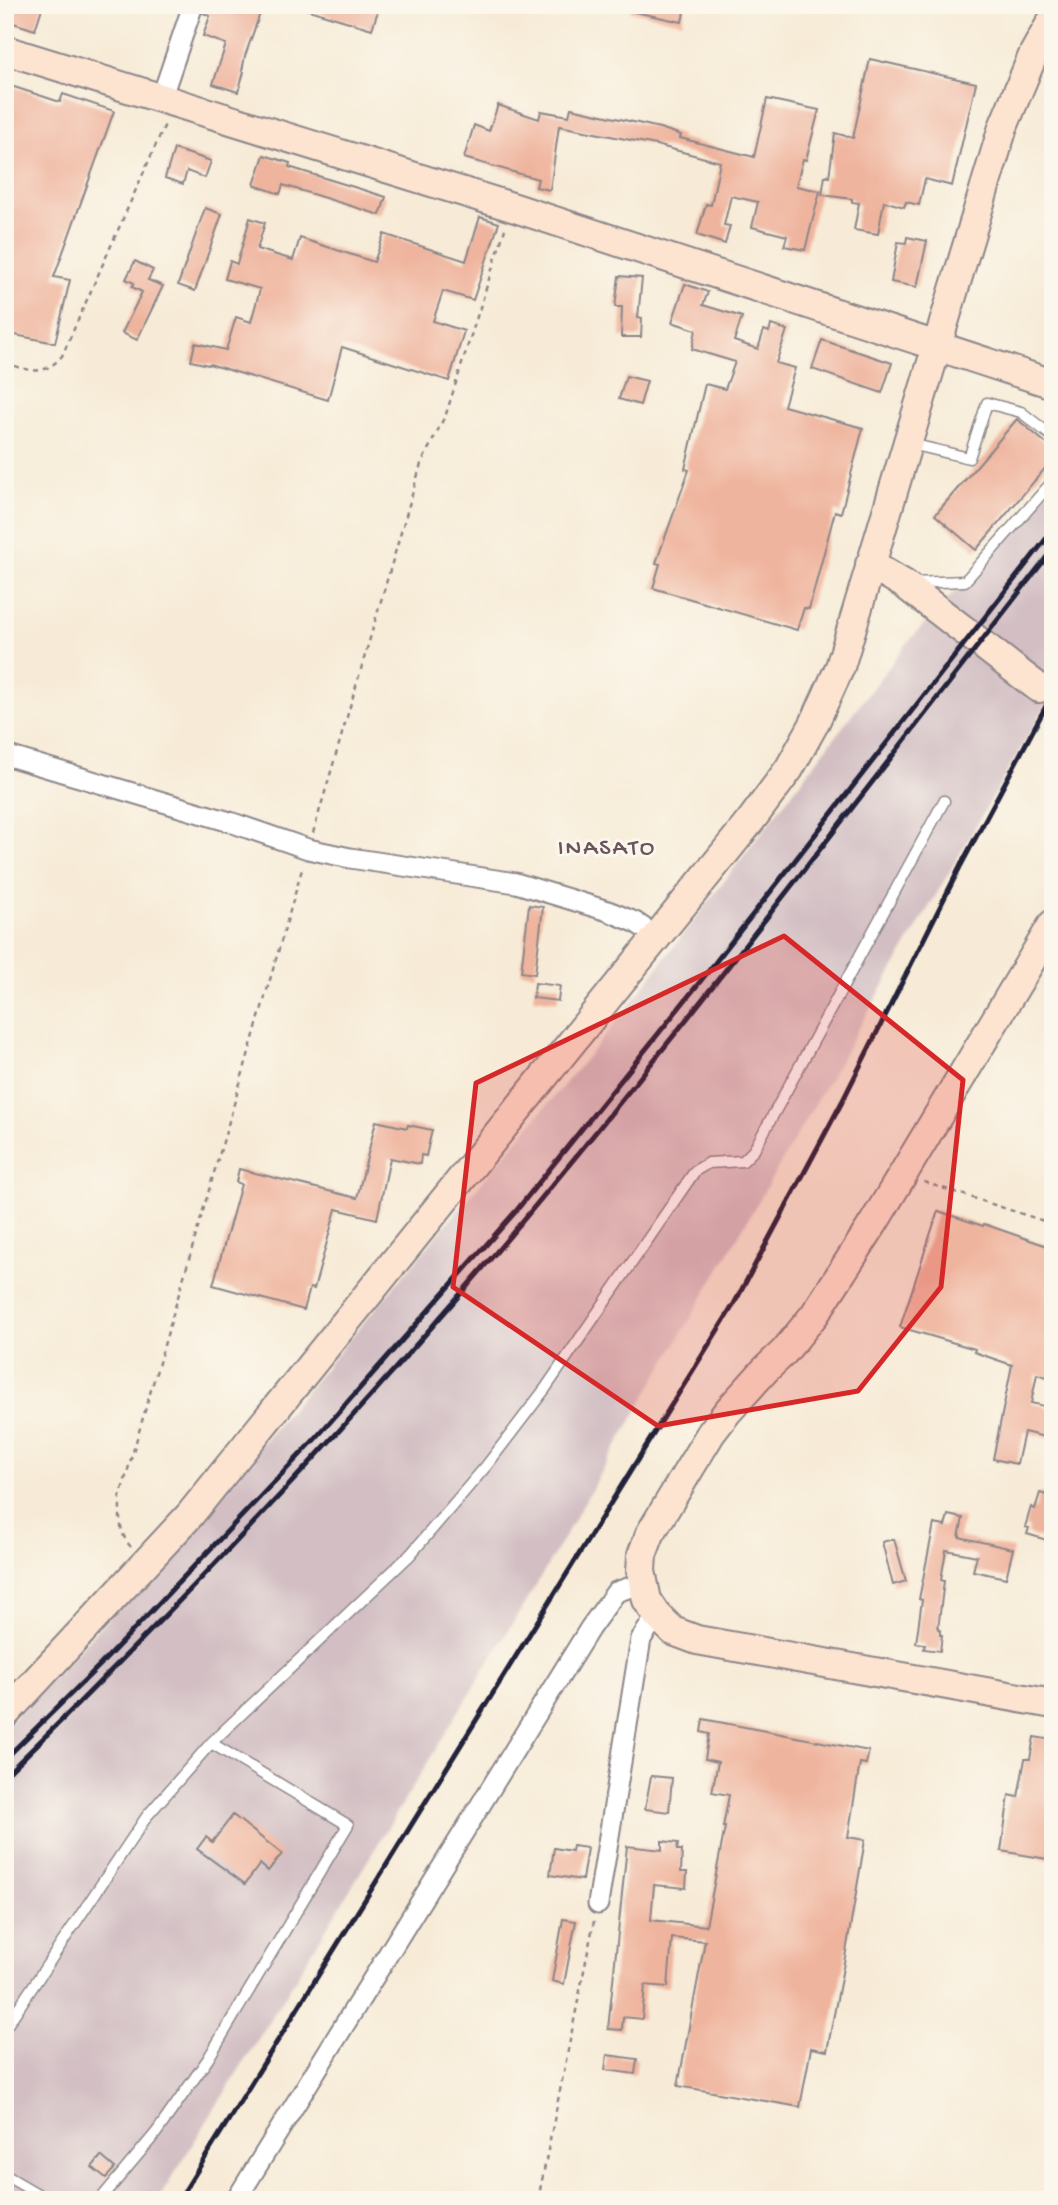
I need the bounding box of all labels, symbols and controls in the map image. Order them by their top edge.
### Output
district label: INASATO [558,835,656,864]

